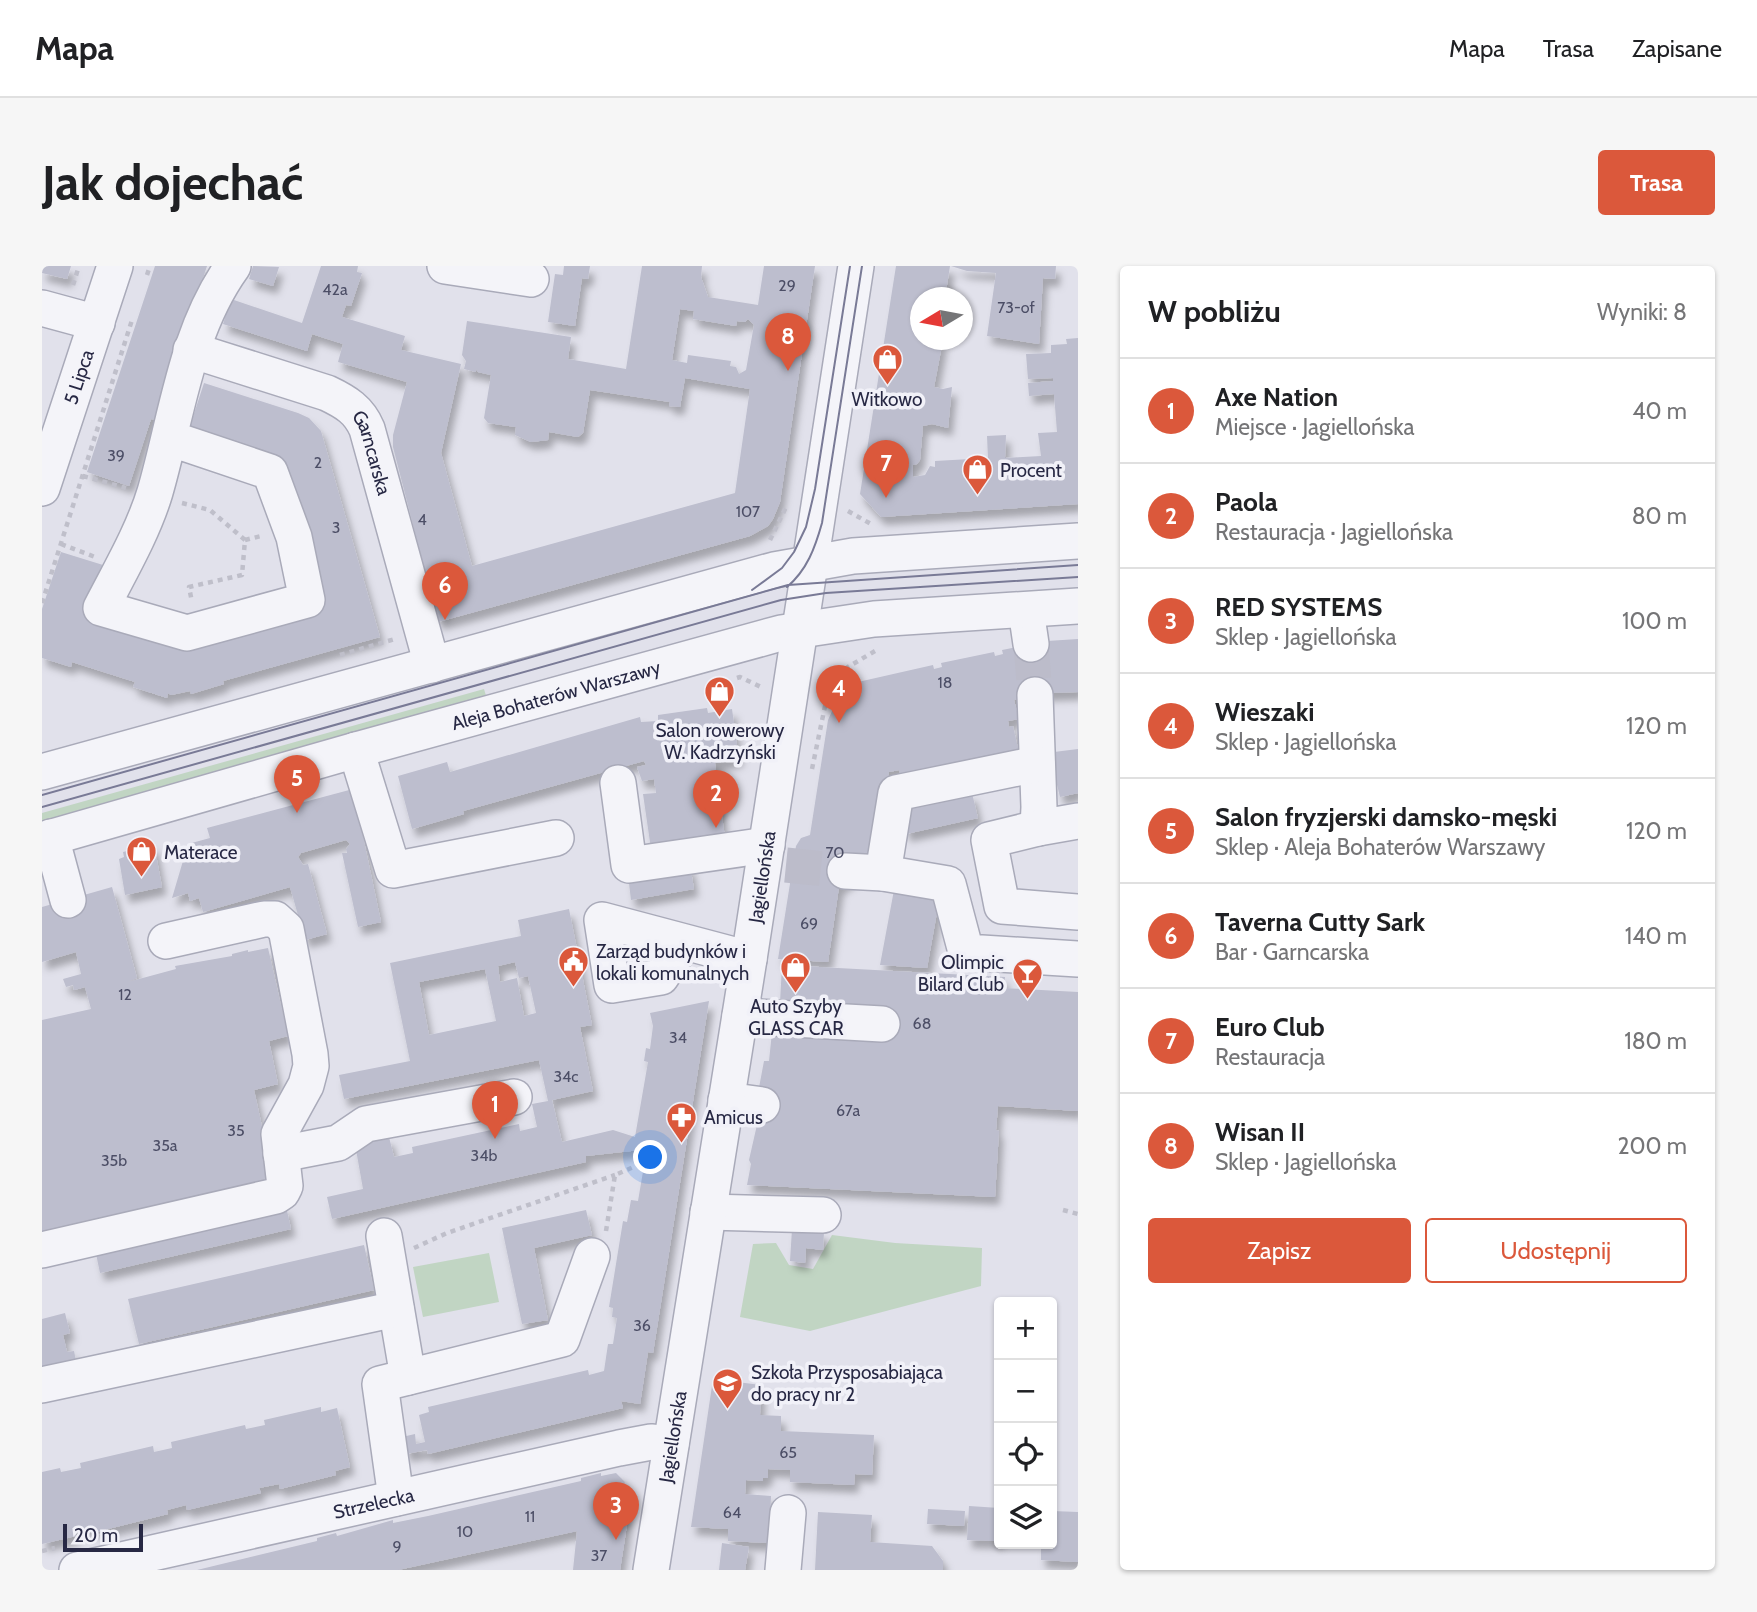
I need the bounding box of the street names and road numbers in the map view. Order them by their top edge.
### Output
street label: 5 Lipca [59,347,99,407]
street label: Garncarska [347,406,396,498]
street label: Aleja Bohaterów Warszawy [449,656,664,735]
street label: Jagiellońska [744,829,781,925]
street label: Jagiellońska [654,1389,692,1485]
street label: Strzelecka [331,1484,416,1524]

